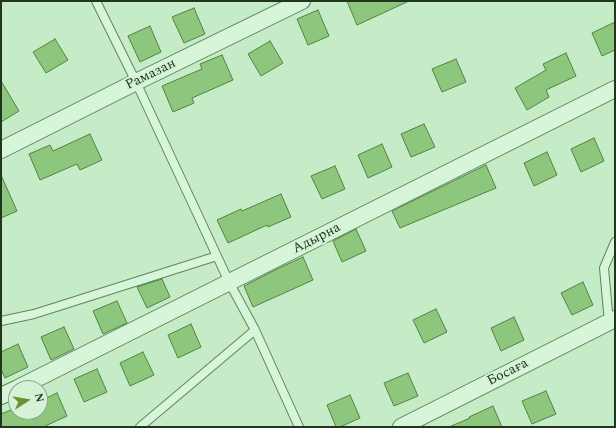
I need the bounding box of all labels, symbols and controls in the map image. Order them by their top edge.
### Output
street label: Рамазан [123,56,179,94]
street label: Адырна [290,220,344,258]
street label: Босаға [485,356,531,390]
north arrow [8,380,48,420]
text: N [30,391,48,404]

